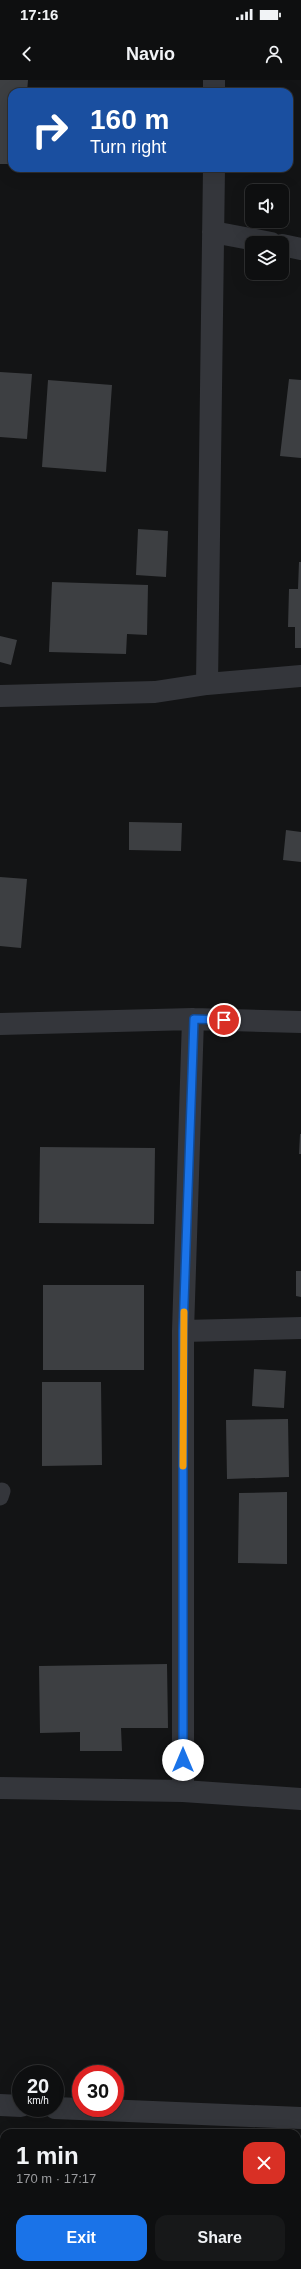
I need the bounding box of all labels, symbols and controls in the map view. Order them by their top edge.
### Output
text: 17:16 [20,6,58,23]
icon: back [16,43,38,65]
icon: person [263,43,285,65]
text: Navio [126,44,175,64]
icon: right [24,104,76,156]
text: 160 m [90,104,169,135]
text: Turn right [90,137,166,157]
map controls [245,184,289,280]
button: sound [245,184,289,228]
button: layers [245,236,289,280]
pin [207,1003,241,1037]
icon: arrive [213,1009,235,1031]
position arrow [162,1739,204,1781]
speed limit sign: 30 [72,2065,124,2117]
text: 20 [27,2075,49,2097]
text: km/h [27,2095,49,2106]
text: 1 min [16,2142,79,2169]
button: close [243,2142,285,2184]
text: 170 m · 17:17 [16,2171,96,2186]
button: Exit [16,2215,147,2261]
button: Share [155,2215,285,2261]

